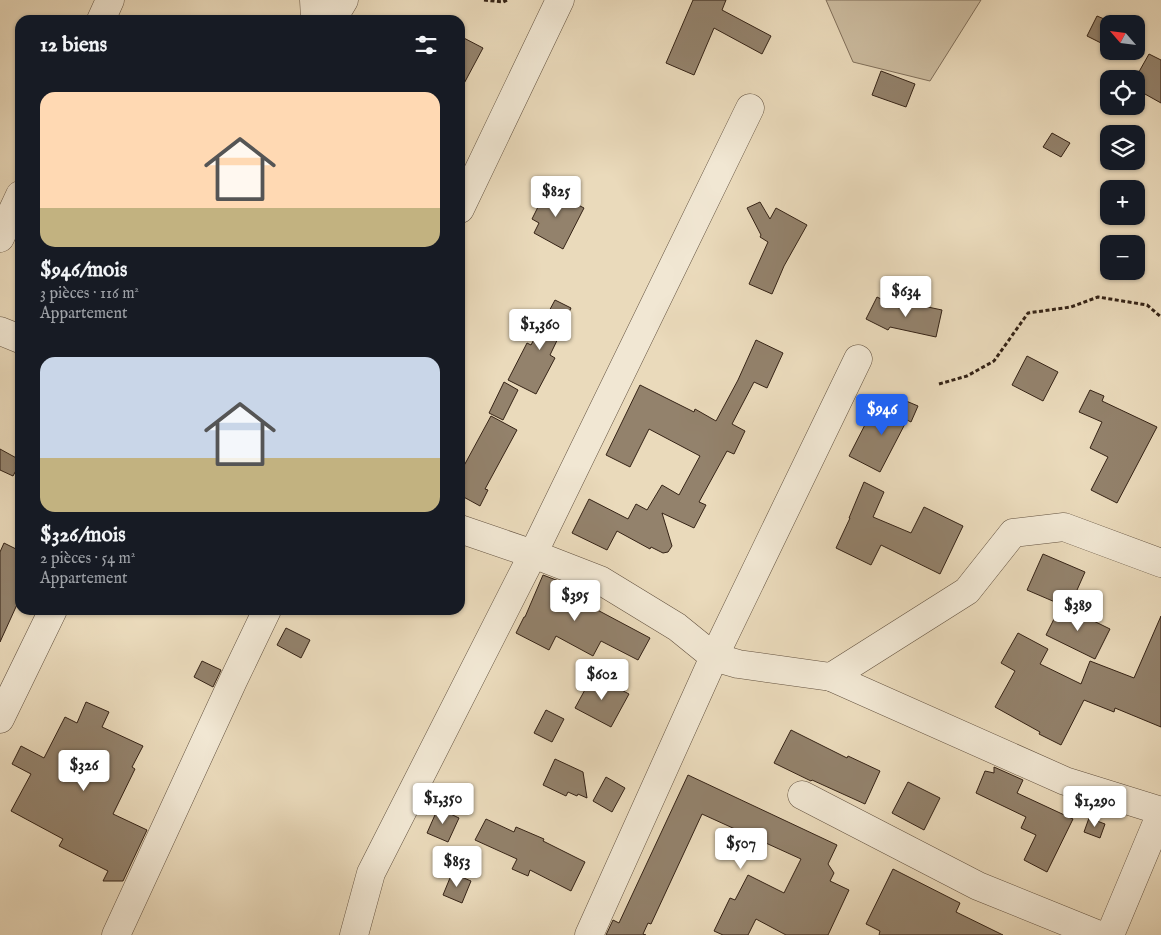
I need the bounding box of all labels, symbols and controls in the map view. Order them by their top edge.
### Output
north arrow [1100,15,1145,60]
map controls [1100,15,1145,280]
icon: filters [412,31,440,59]
text: 12 biens [40,32,107,59]
button: locate [1100,70,1145,115]
icon: home [195,124,285,214]
button: layers [1100,125,1145,170]
pin: $825 [526,176,586,218]
button: + [1100,180,1145,225]
text: $825 [542,182,570,202]
button: − [1100,235,1145,280]
text: $946/mois [40,257,127,284]
pin: $634 [876,276,936,318]
text: $634 [891,282,921,302]
text: 3 pièces · 116 m² [40,284,139,304]
text: Appartement [40,304,127,324]
pin: $1,360 [499,308,581,351]
text: $1,360 [520,315,560,335]
icon: home [195,389,285,479]
pin: $946 [852,394,912,436]
text: $946 [867,400,897,420]
text: $326/mois [40,522,126,549]
text: 2 pièces · 54 m² [40,549,135,569]
text: Appartement [40,569,127,589]
pin: $395 [545,580,605,622]
text: $395 [561,586,589,606]
pin: $389 [1048,590,1108,632]
text: $389 [1064,596,1092,616]
pin: $602 [572,658,632,701]
text: $602 [587,665,617,685]
pin: $326 [54,750,114,792]
text: $326 [69,756,99,776]
pin: $1,350 [402,782,484,825]
pin: $1,290 [1054,786,1136,828]
text: $1,350 [424,789,462,809]
text: $1,290 [1074,792,1116,812]
pin: $507 [711,828,771,870]
text: $507 [726,834,756,854]
pin: $853 [427,846,487,888]
text: $853 [444,852,470,872]

